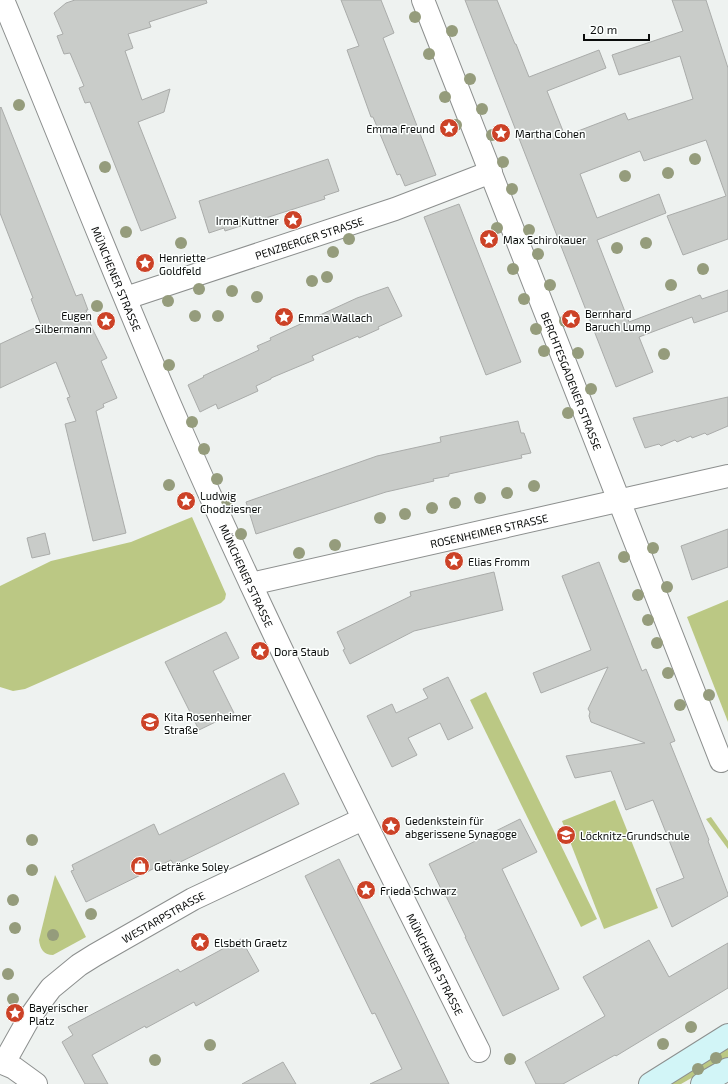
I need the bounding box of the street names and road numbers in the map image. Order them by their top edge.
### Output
street label: PENZBERGER STRASSE [253,213,365,261]
street label: MÜNCHENER STRASSE [90,224,144,333]
street label: BERCHTESGADENER STRASSE [539,310,605,452]
street label: ROSENHEIMER STRASSE [429,510,549,550]
street label: MÜNCHENER STRASSE [217,522,276,629]
street label: WESTARPSTRASSE [119,888,207,945]
street label: MÜNCHENER STRASSE [405,911,466,1017]

